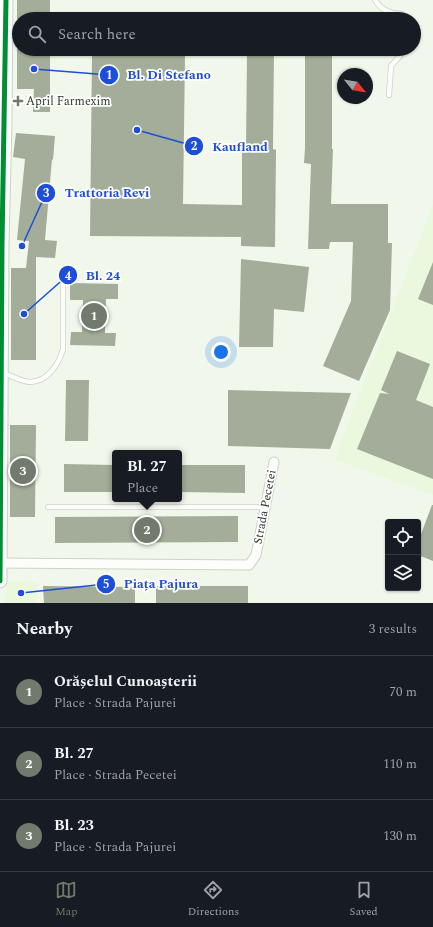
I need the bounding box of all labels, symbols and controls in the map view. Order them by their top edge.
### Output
search box [12,12,421,56]
icon: search [26,23,48,45]
text: Search here [58,23,136,46]
callout: Bl. Di Stefano [99,62,218,87]
text: Bl. Di Stefano [127,65,211,85]
text: 1 [106,66,112,85]
north arrow [337,68,373,104]
place label: April Farmexim [26,92,111,111]
marker: April Farmexim [13,96,23,106]
callout: Kaufland [184,134,276,159]
text: 2 [191,137,198,156]
text: Kaufland [212,137,268,157]
callout: Trattoria Revi [36,180,157,205]
text: Trattoria Revi [65,183,149,203]
text: 3 [43,184,50,203]
callout: Bl. 24 [58,263,129,288]
text: Bl. 24 [86,266,121,286]
text: 4 [65,267,72,286]
pin: 1 [81,301,107,331]
your location [211,342,231,362]
popup [112,450,182,502]
text: Bl. 27 [127,455,167,478]
pin: 3 [10,456,36,486]
street label: Strada Pecetei [248,468,282,546]
text: Place [127,478,158,498]
pin: 2 [134,515,160,545]
map controls [385,519,421,591]
button: locate [385,519,421,555]
button: layers [385,555,421,591]
callout: Piața Pajura [96,571,206,596]
text: Piața Pajura [124,574,199,594]
text: 5 [103,575,109,594]
text: Nearby [16,616,72,642]
text: 3 results [369,619,417,639]
text: Orășelul Cunoașterii [54,670,197,693]
text: 1 [25,682,33,702]
text: 70 m [390,682,417,702]
text: Place · Strada Pajurei [54,693,176,713]
text: Bl. 27 [54,742,94,765]
text: 2 [25,754,33,774]
text: 110 m [383,754,417,774]
text: Place · Strada Pecetei [54,765,177,785]
text: Bl. 23 [54,814,94,837]
text: 3 [25,826,33,846]
text: 130 m [383,826,417,846]
text: Place · Strada Pajurei [54,837,176,857]
tab: Map [55,879,77,920]
tab: Directions [188,879,239,920]
tab: Saved [350,879,378,920]

